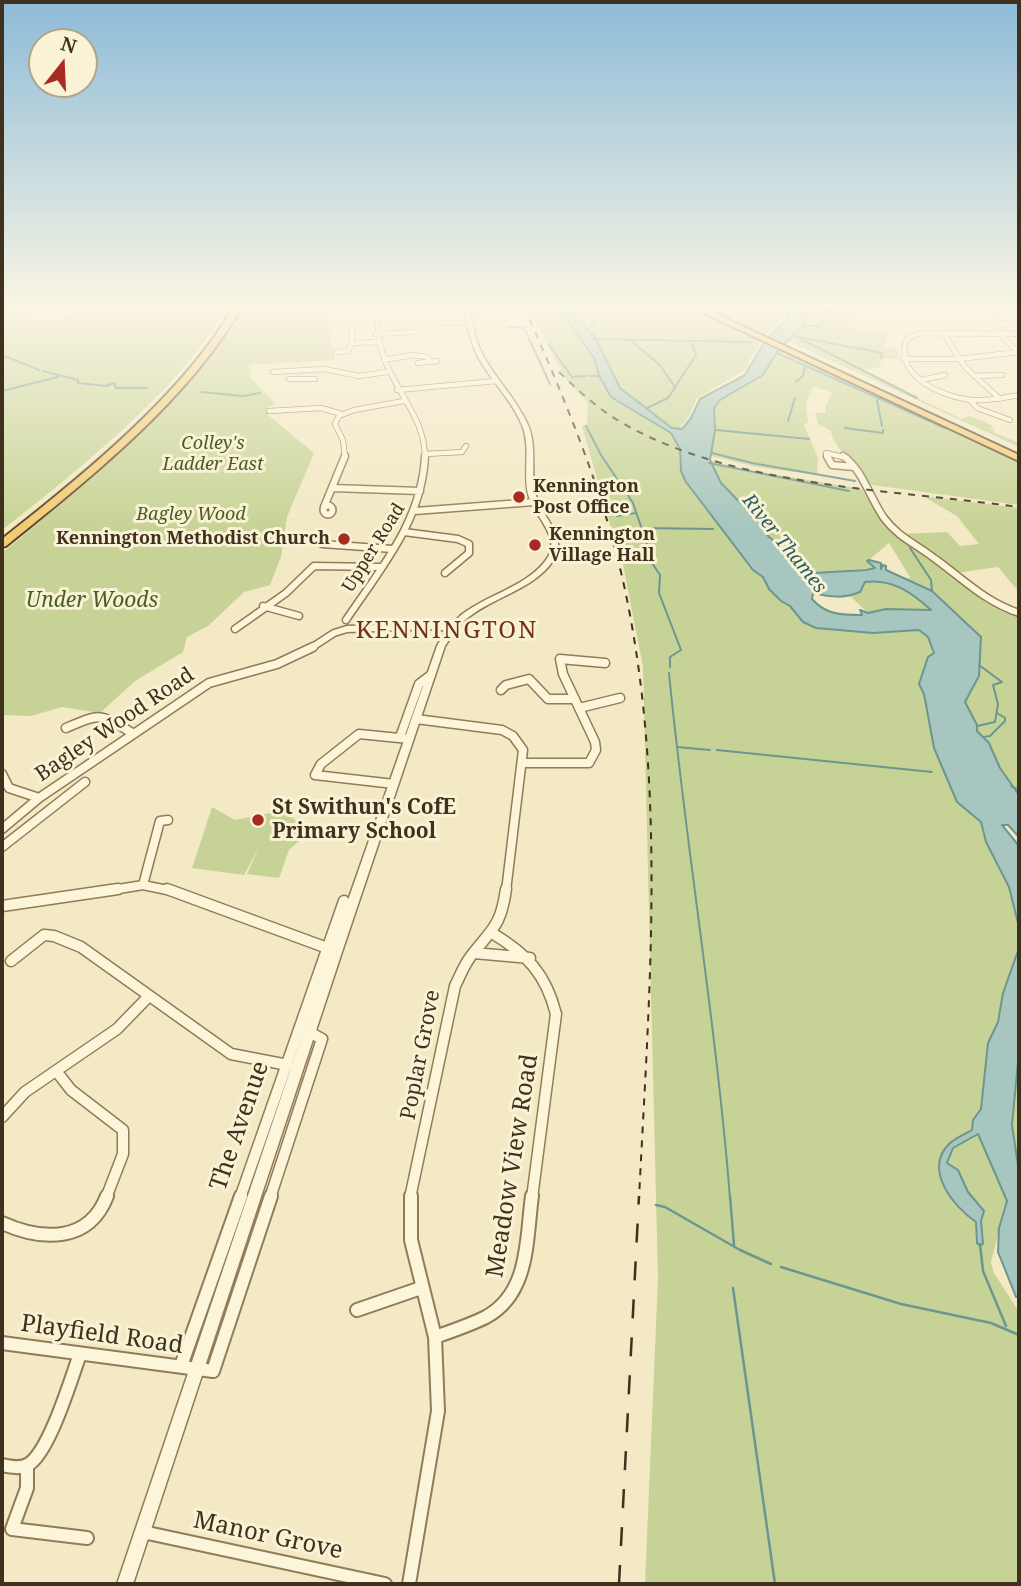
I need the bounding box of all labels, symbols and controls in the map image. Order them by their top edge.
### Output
north arrow [28,28,98,98]
text: N [58,30,80,60]
park label: Colley's Ladder East [162,433,264,476]
place label: Kennington Post Office [533,476,639,518]
marker: Kennington Post Office [511,489,527,505]
water label: River Thames [737,490,831,598]
street label: Upper Road [338,499,410,597]
park label: Bagley Wood [136,504,246,526]
place label: Kennington Village Hall [549,524,655,566]
place label: Kennington Methodist Church [56,528,330,550]
marker: Kennington Methodist Church [336,531,352,547]
marker: Kennington Village Hall [527,537,543,553]
park label: Under Woods [26,588,158,614]
district label: KENNINGTON [357,617,537,645]
street label: Bagley Wood Road [31,663,199,787]
place label: St Swithun's CofE Primary School [272,795,456,845]
marker: St Swithun's CofE Primary School [250,812,266,828]
street label: Poplar Grove [396,988,446,1122]
street label: Meadow View Road [481,1052,545,1280]
street label: The Avenue [204,1058,276,1194]
street label: Playfield Road [19,1309,185,1361]
street label: Manor Grove [191,1506,345,1566]

